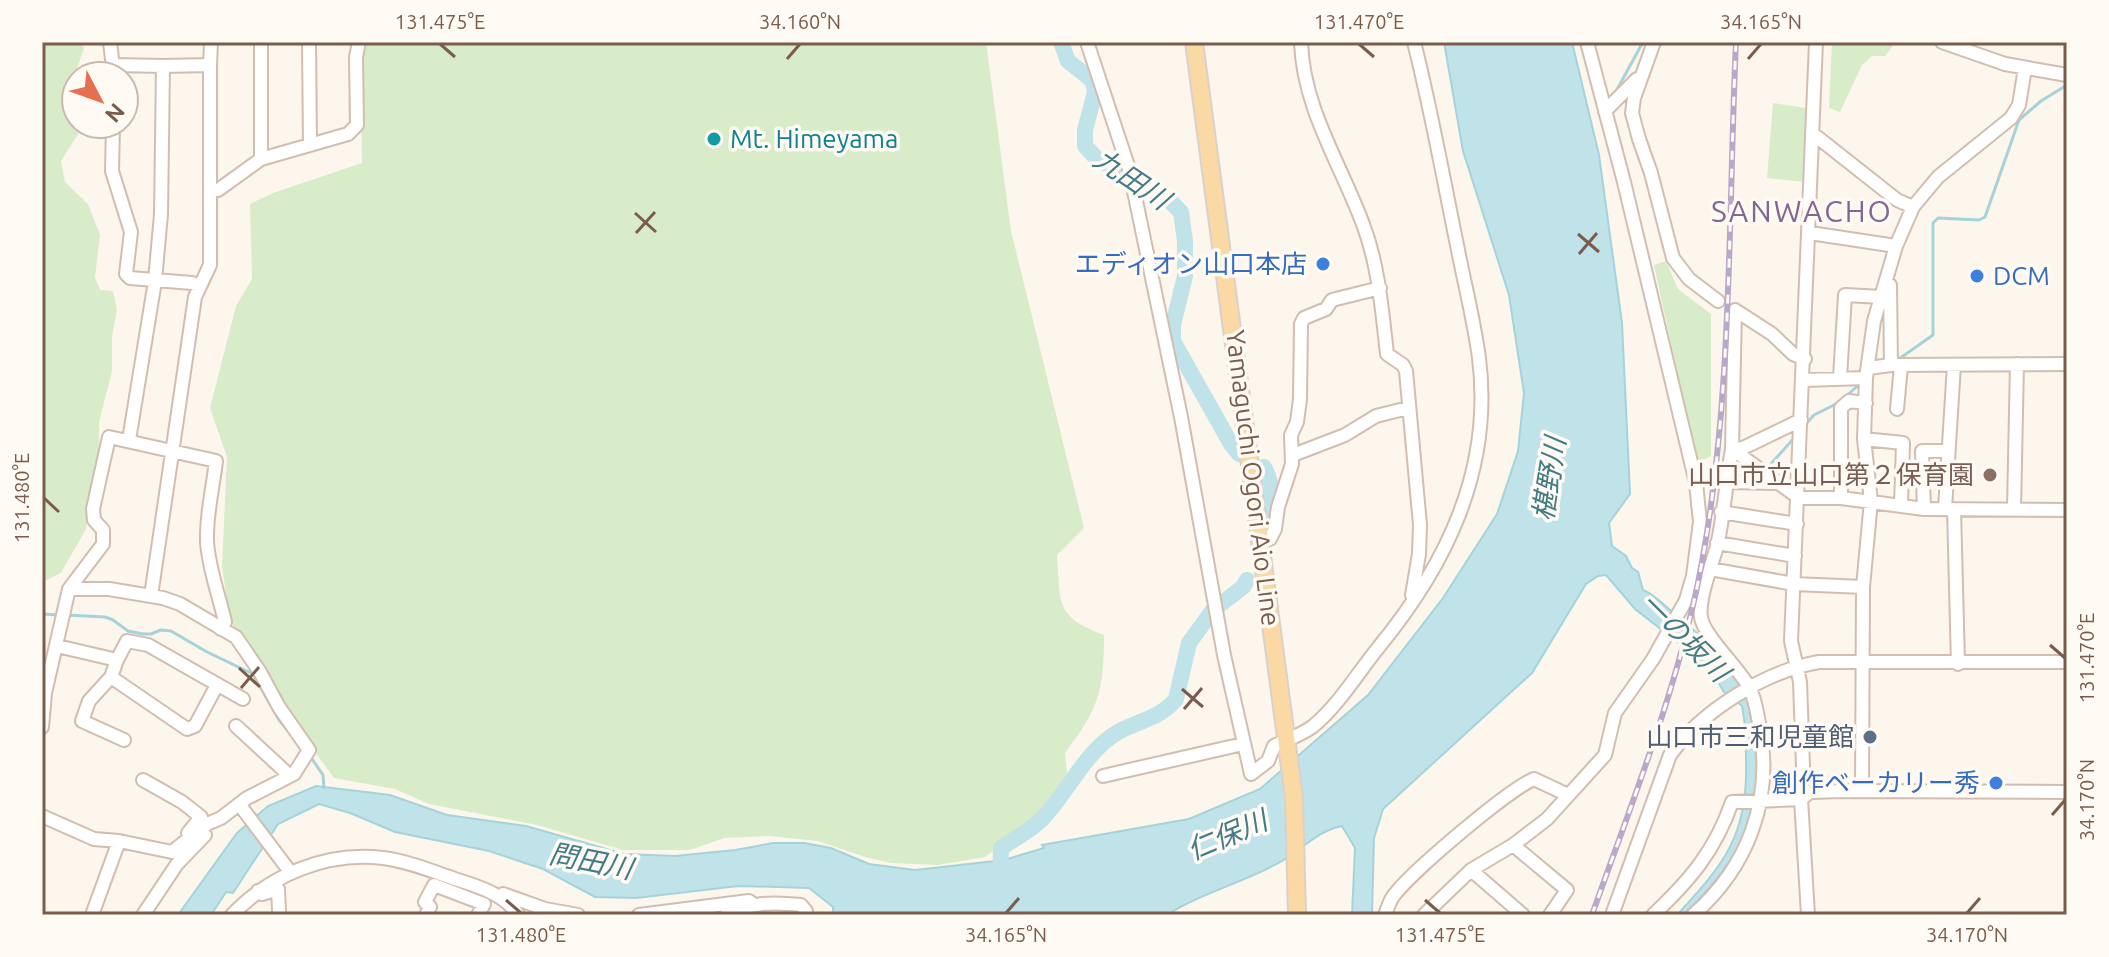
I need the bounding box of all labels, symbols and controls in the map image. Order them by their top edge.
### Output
text: 131.475°E [395,10,485,33]
text: 34.160°N [759,10,841,33]
text: 131.470°E [1314,10,1404,33]
text: 34.165°N [1720,10,1802,33]
north arrow [60,60,140,140]
text: N [101,99,130,128]
place label: Mt. Himeyama [730,124,898,153]
marker: Mt. Himeyama [705,130,723,148]
water label: 九田川 [1089,142,1178,217]
district label: SANWACHO [1711,194,1893,228]
place label: エディオン山口本店 [1075,249,1307,278]
marker: エディオン山口本店 [1314,255,1332,273]
place label: DCM [1993,261,2050,290]
marker: DCM [1968,267,1986,285]
street label: Yamaguchi Ogori Aio Line [1221,328,1286,628]
water label: 椹野川 [1527,432,1571,523]
text: 131.480°E [10,453,33,543]
place label: 山口市立山口第２保育園 [1688,460,1974,489]
marker: 山口市立山口第２保育園 [1981,466,1999,484]
water label: 一の坂川 [1635,586,1738,689]
text: 131.470°E [2075,613,2098,703]
place label: 山口市三和児童館 [1646,722,1854,751]
marker: 山口市三和児童館 [1861,728,1879,746]
text: 34.170°N [2075,759,2098,841]
place label: 創作ベーカリー秀 [1772,768,1980,797]
marker: 創作ベーカリー秀 [1987,774,2005,792]
water label: 仁保川 [1182,803,1274,865]
water label: 問田川 [547,837,638,884]
text: 131.480°E [476,923,566,946]
text: 34.165°N [965,923,1047,946]
text: 131.475°E [1395,923,1485,946]
text: 34.170°N [1926,923,2008,946]

